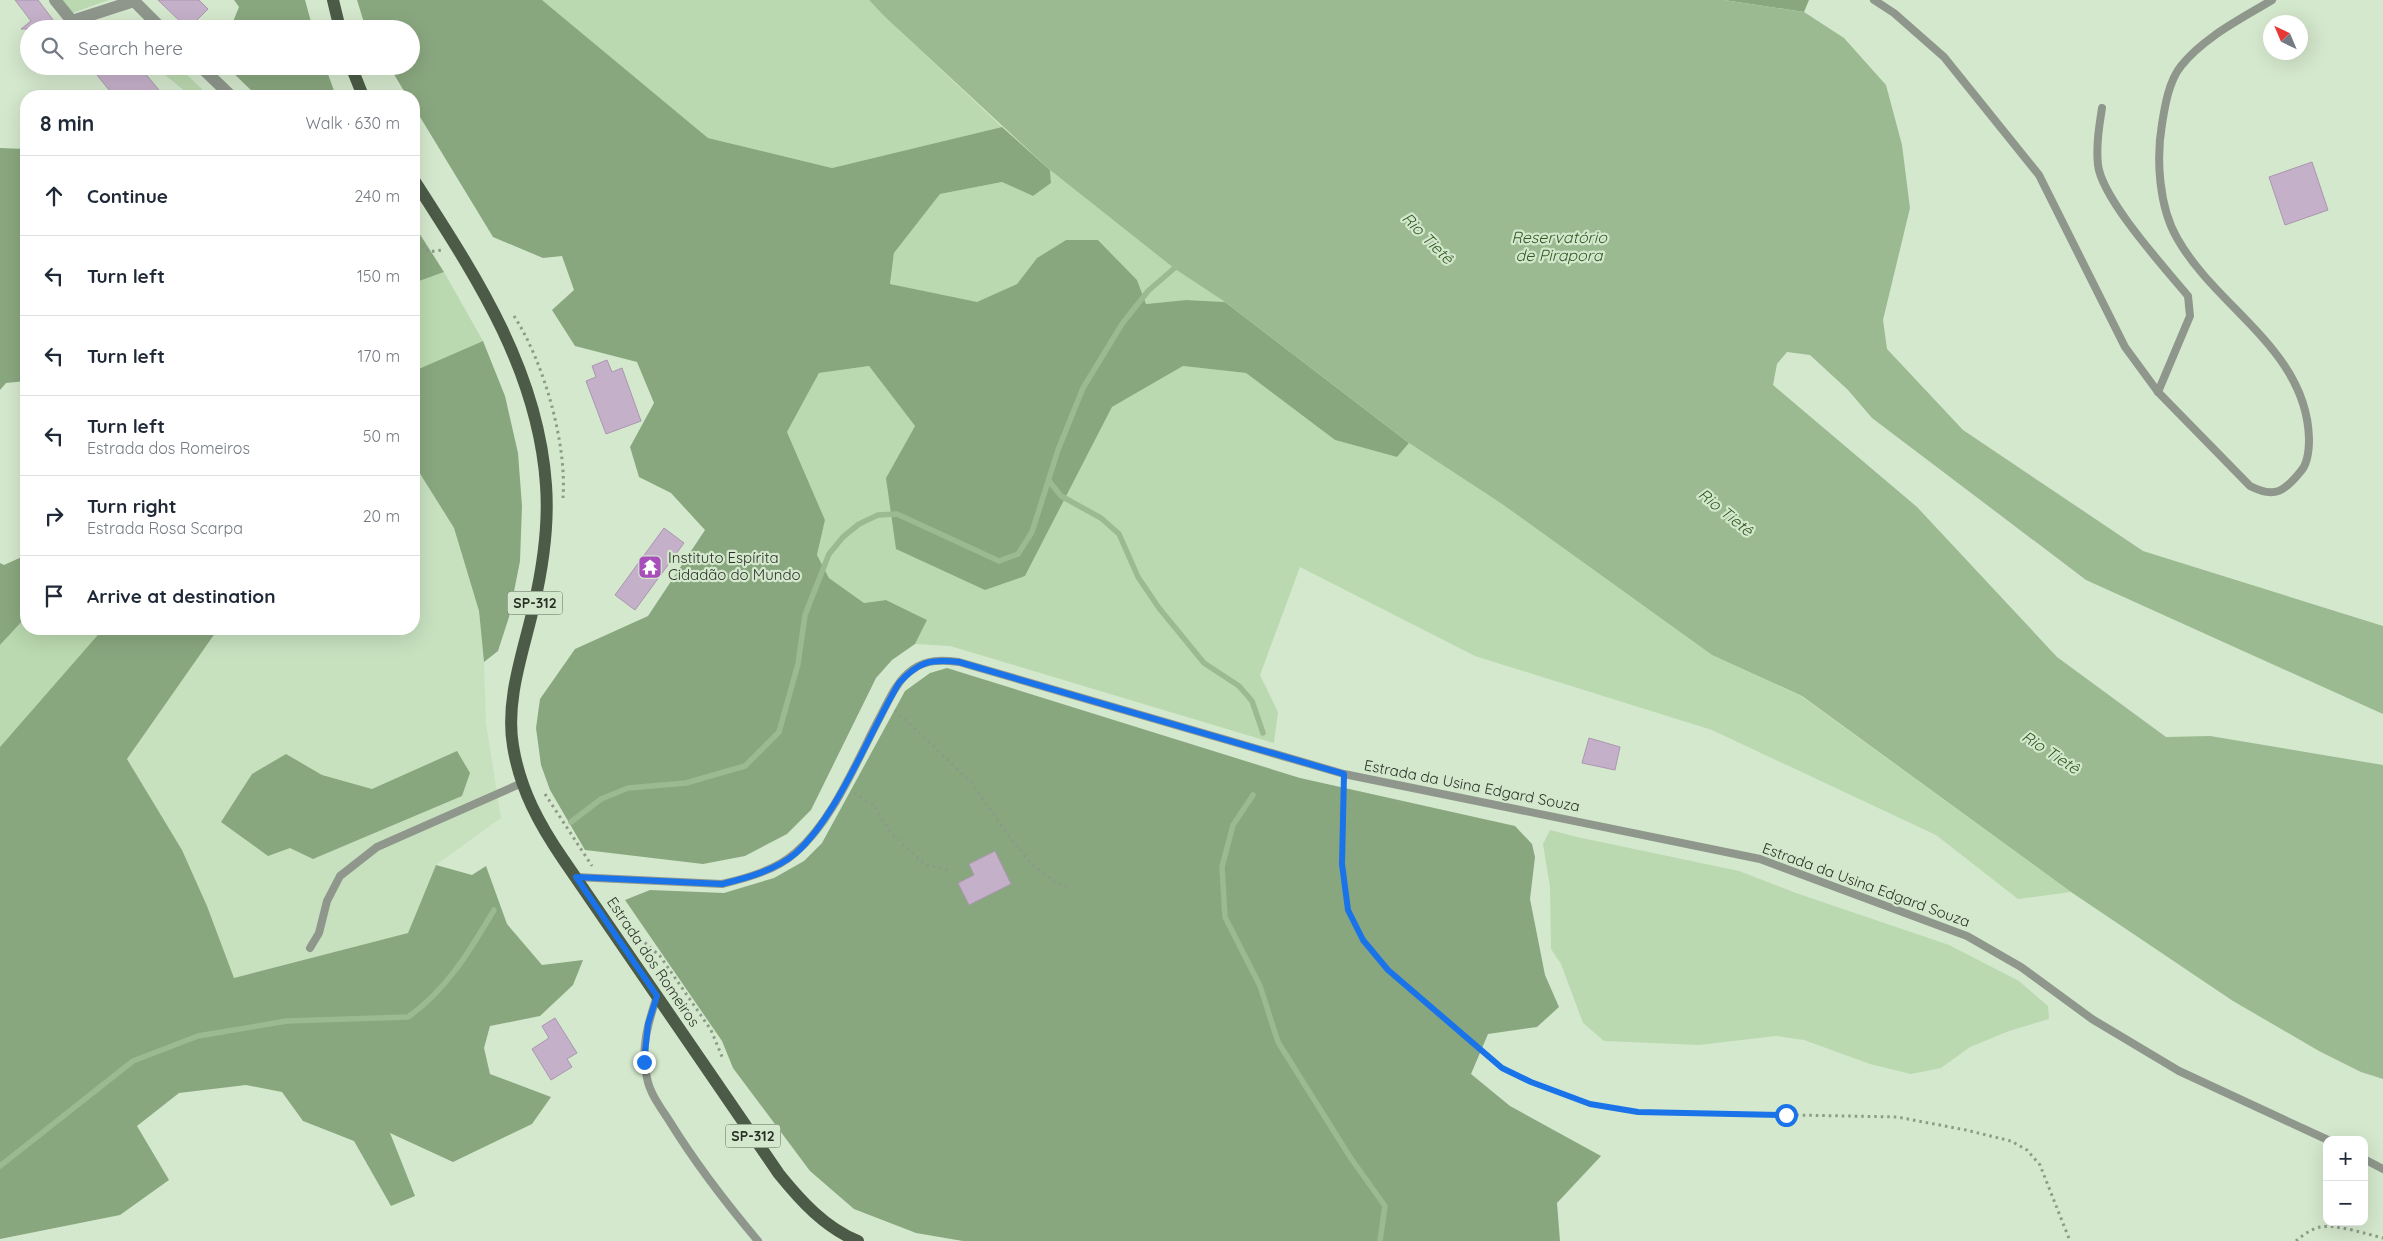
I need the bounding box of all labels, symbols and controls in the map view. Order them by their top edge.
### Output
north arrow [2263,15,2308,60]
search box [20,20,420,75]
icon: search [38,34,66,62]
text: Search here [78,36,183,60]
text: 8 min [40,110,94,136]
text: Walk · 630 m [305,113,400,133]
icon: ahead [40,182,68,210]
text: Continue [87,184,168,208]
text: 240 m [354,186,400,206]
water label: Rio Tietê [1398,208,1459,269]
water label: Reservatório de Pirapora [1511,227,1608,265]
icon: left [40,262,68,290]
text: Turn left [87,264,165,288]
text: 150 m [357,266,400,286]
icon: left [40,342,68,370]
text: Turn left [87,344,165,368]
text: 170 m [357,346,400,366]
text: Turn left [87,414,165,438]
icon: left [40,422,68,450]
text: 50 m [363,426,400,446]
text: Estrada dos Romeiros [87,438,250,458]
water label: Rio Tietê [1695,484,1758,541]
text: Turn right [87,494,176,518]
icon: right [40,502,68,530]
text: 20 m [363,506,400,526]
text: Estrada Rosa Scarpa [87,518,243,538]
place label: Instituto Espírita Cidadão do Mundo [668,548,801,584]
temple icon: Instituto Espírita Cidadão do Mundo [637,554,663,580]
icon: arrive [40,582,68,610]
text: Arrive at destination [87,584,276,608]
road number: SP-312 [508,592,562,614]
water label: Rio Tietê [2018,726,2084,779]
street label: Estrada da Usina Edgard Souza [1363,755,1582,816]
street label: Estrada da Usina Edgard Souza [1760,838,1973,931]
street label: Estrada dos Romeiros [603,893,704,1030]
route end [633,1051,656,1074]
route start [1775,1104,1798,1127]
road number: SP-312 [726,1124,780,1148]
map controls [2323,1136,2368,1226]
button: + [2323,1136,2368,1181]
button: − [2323,1181,2368,1226]

